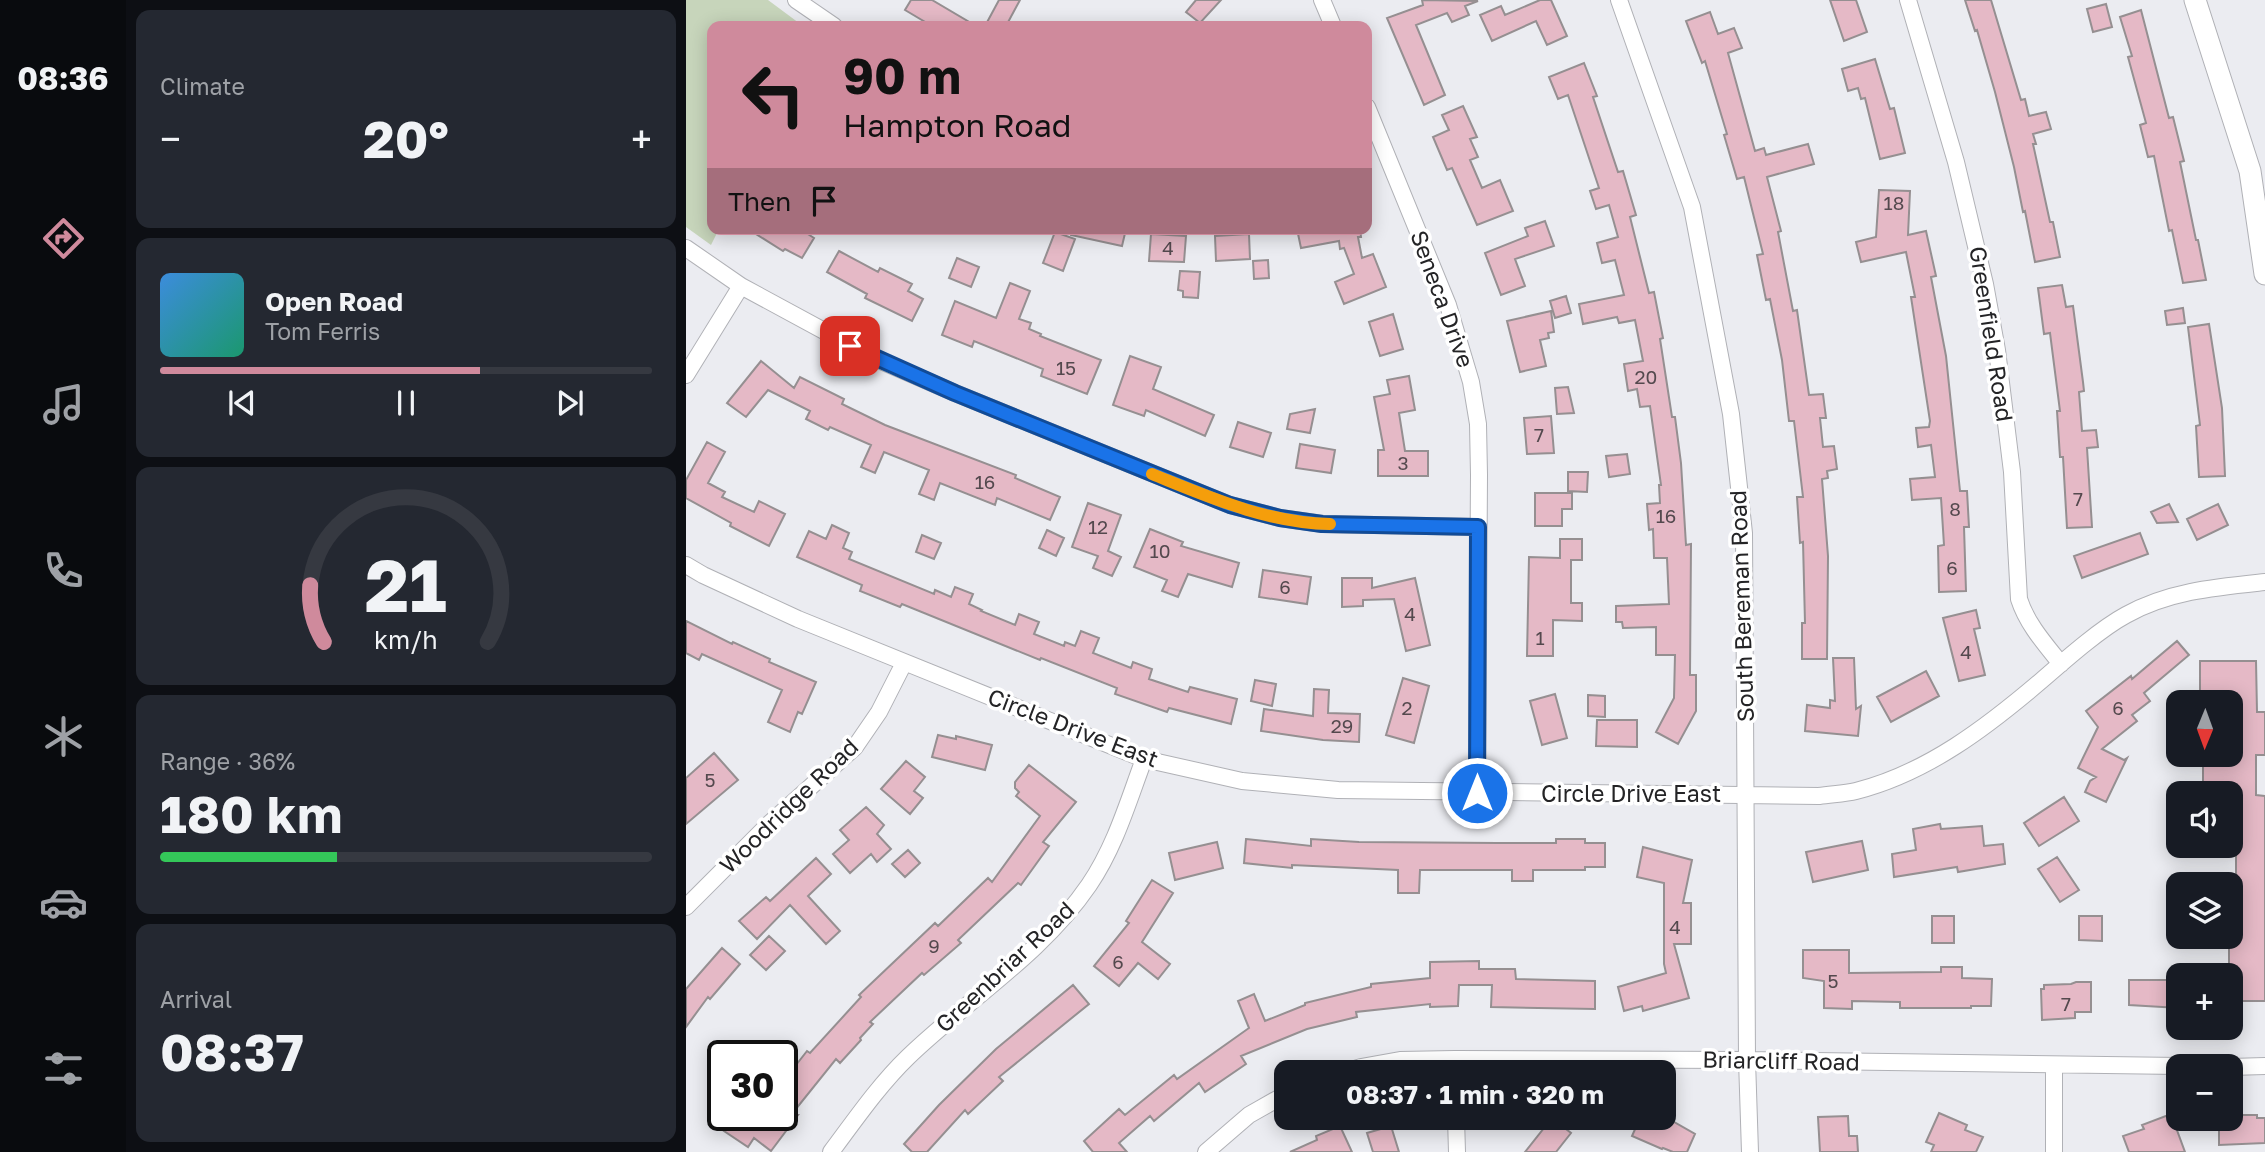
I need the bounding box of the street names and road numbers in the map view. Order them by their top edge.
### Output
street label: Seneca Drive [1405,226,1481,371]
street label: Greenfield Road [1964,244,2020,423]
street label: South Bereman Road [1723,490,1759,722]
street label: Circle Drive East [984,682,1163,772]
street label: Woodridge Road [713,732,863,878]
street label: Circle Drive East [1541,779,1721,807]
street label: Greenbriar Road [929,895,1079,1038]
street label: Briarcliff Road [1702,1045,1860,1075]

